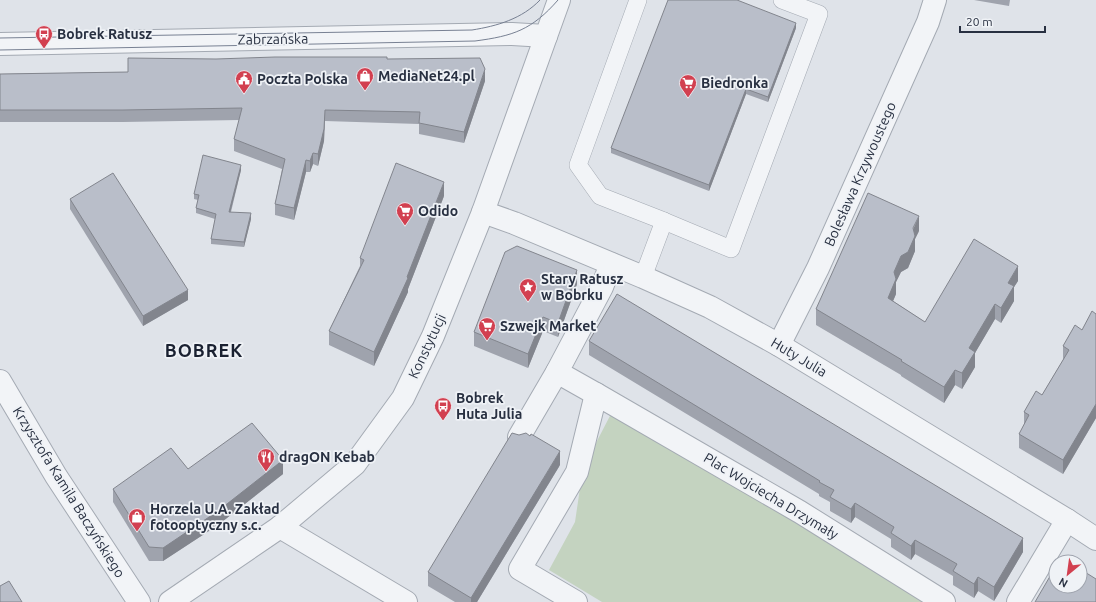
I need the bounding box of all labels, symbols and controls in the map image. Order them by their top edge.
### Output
scale bar [960,8,1045,34]
text: 20 m [966,15,993,28]
bus stop icon: Bobrek Ratusz [34,24,54,49]
place label: Bobrek Ratusz [57,26,152,42]
street label: Zabrzańska [238,30,308,48]
shop icon: MediaNet24.pl [355,66,375,91]
place label: MediaNet24.pl [378,68,475,84]
public building icon: Poczta Polska [234,69,254,94]
place label: Poczta Polska [257,71,348,87]
supermarket icon: Biedronka [678,73,698,98]
place label: Biedronka [701,75,768,91]
street label: Bolesława Krzywoustego [821,99,899,249]
supermarket icon: Odido [395,201,415,226]
place label: Odido [418,203,458,219]
place label: Stary Ratusz w Bobrku [541,271,624,303]
place icon: Stary Ratusz w Bobrku [518,277,538,302]
street label: Konstytucji [405,311,449,381]
supermarket icon: Szwejk Market [477,316,497,341]
place label: Szwejk Market [500,318,596,334]
street label: Huty Julia [768,334,830,380]
district label: BOBREK [165,340,243,360]
place label: Bobrek Huta Julia [456,390,522,422]
bus stop icon: Bobrek Huta Julia [433,396,453,421]
street label: Krzysztofa Kamila Baczyńskiego [10,404,128,580]
restaurant icon: dragON Kebab [256,447,276,472]
place label: dragON Kebab [279,449,375,465]
street label: Plac Wojciecha Drzymały [701,449,841,543]
place label: Horzela U.A. Zakład fotooptyczny s.c. [150,501,280,533]
shop icon: Horzela U.A. Zakład fotooptyczny s.c. [127,507,147,532]
north arrow [1048,554,1088,594]
text: N [1057,576,1070,590]

